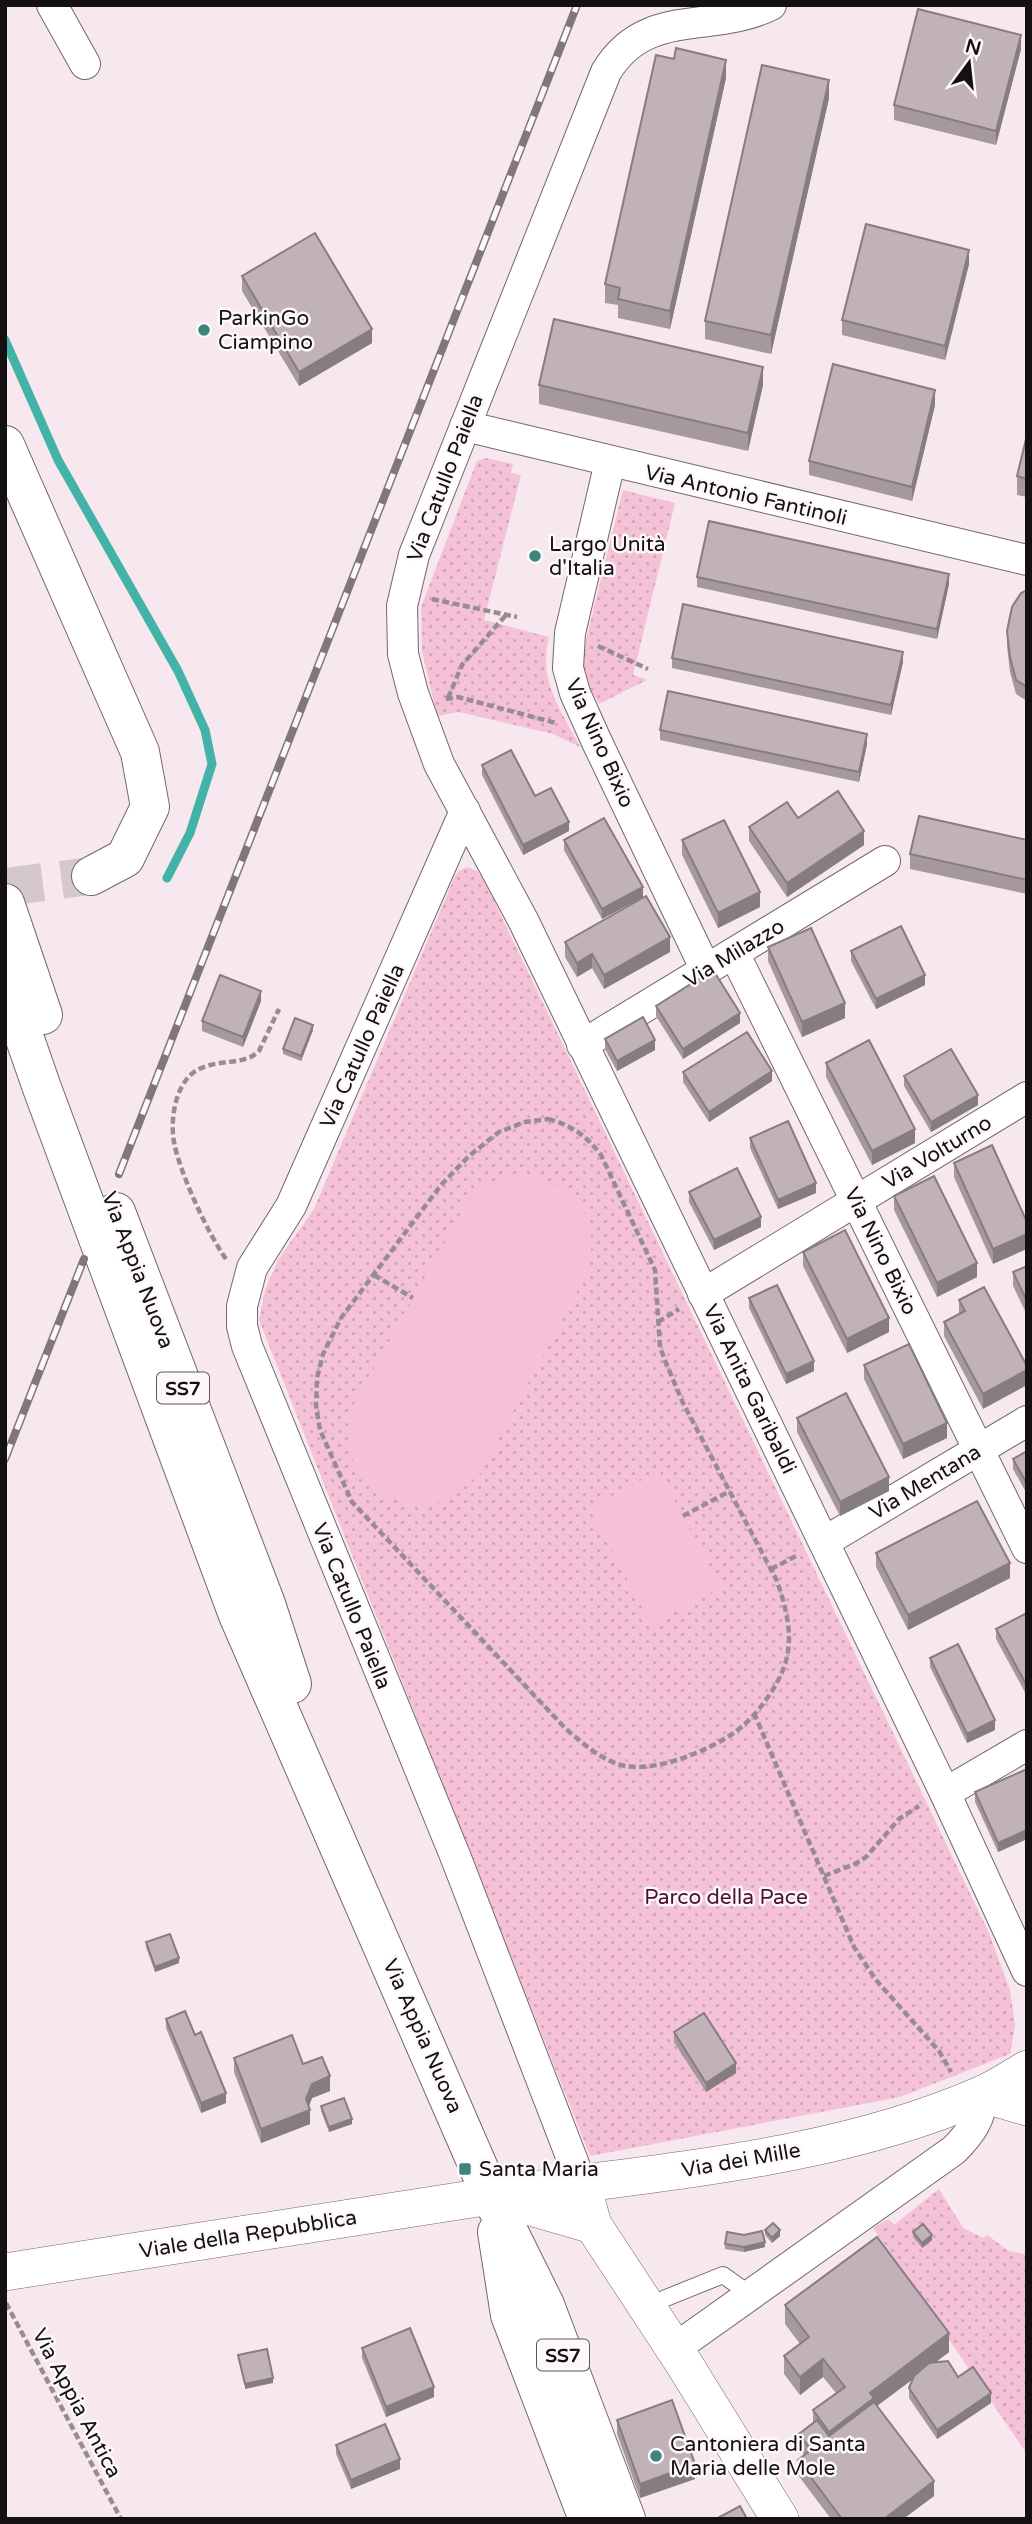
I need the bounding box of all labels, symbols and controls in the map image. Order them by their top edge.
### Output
north arrow [934,28,1004,98]
text: N [963,35,983,60]
place label: ParkinGo Ciampino [218,306,313,355]
marker: ParkinGo Ciampino [196,322,212,338]
street label: Via Catullo Paiella [402,391,489,565]
street label: Via Antonio Fantinoli [642,460,849,531]
place label: Largo Unità d'Italia [549,532,666,581]
marker: Largo Unità d'Italia [527,548,543,564]
street label: Via Nino Bixio [560,675,639,812]
street label: Via Milazzo [679,914,789,993]
street label: Via Catullo Paiella [315,960,410,1132]
street label: Via Volturno [878,1110,996,1195]
street label: Via Nino Bixio [839,1183,922,1319]
street label: Via Appia Nuova [96,1188,179,1352]
street label: Via Anita Garibaldi [698,1300,801,1478]
road number: SS7 [157,1372,209,1404]
street label: Via Mentana [865,1439,986,1526]
street label: Via Catullo Paiella [307,1519,396,1693]
park label: Parco della Pace [644,1885,808,1910]
street label: Via Appia Nuova [377,1955,468,2117]
street label: Via dei Mille [680,2138,803,2183]
place label: Santa Maria [479,2157,599,2182]
marker: Santa Maria [457,2161,473,2177]
street label: Viale della Repubblica [138,2205,359,2264]
street label: Via Appia Antica [27,2324,126,2482]
road number: SS7 [537,2340,589,2370]
place label: Cantoniera di Santa Maria delle Mole [670,2432,866,2481]
marker: Cantoniera di Santa Maria delle Mole [648,2448,664,2464]

